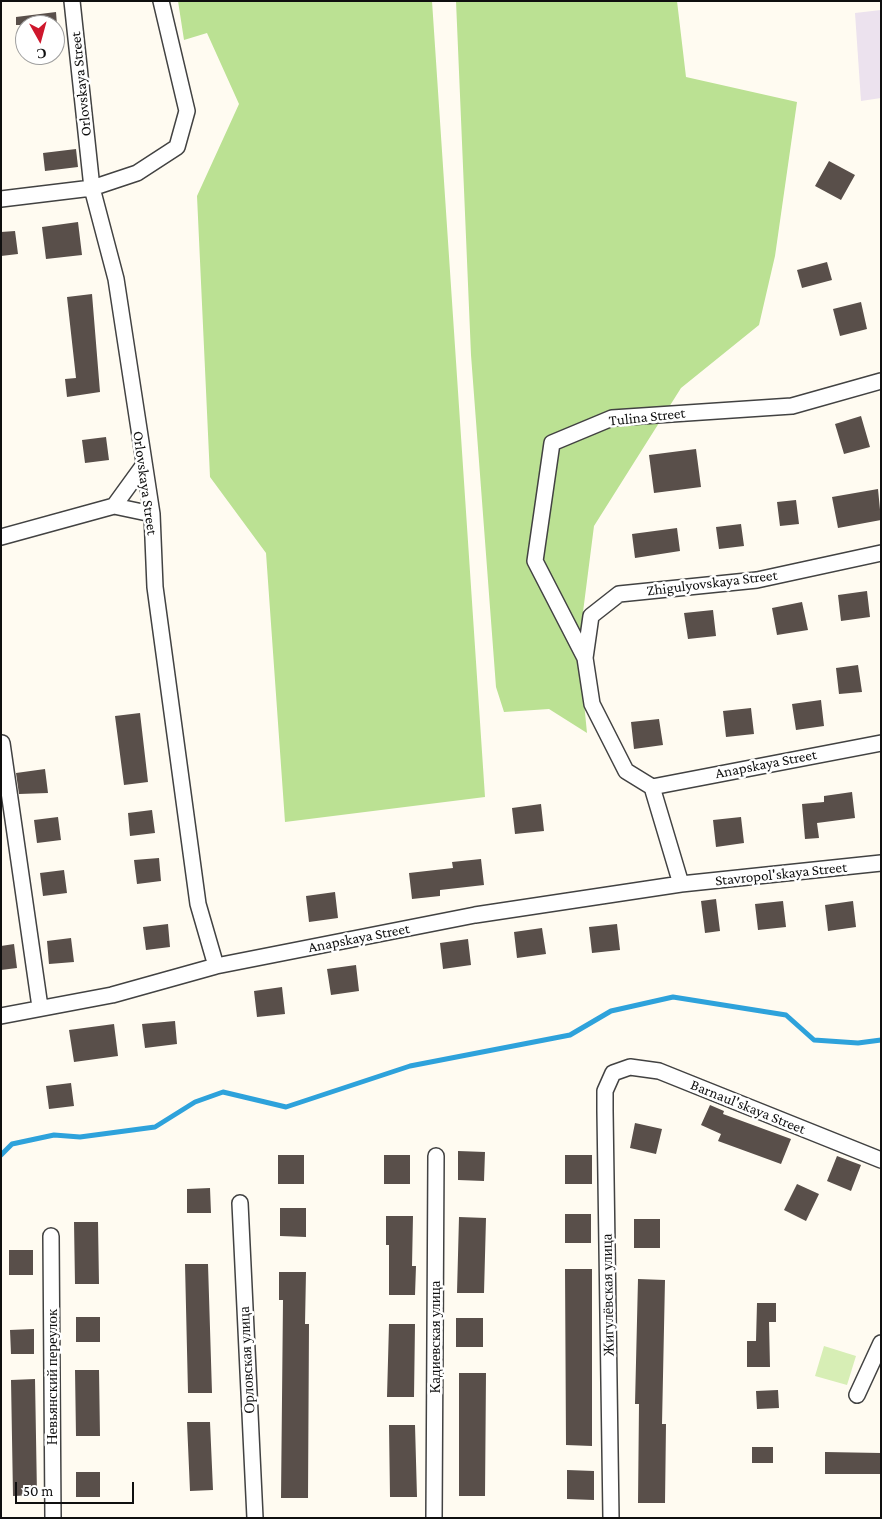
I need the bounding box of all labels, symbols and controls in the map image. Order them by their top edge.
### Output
north arrow [15,15,65,65]
street label: Orlovskaya Street [67,31,95,137]
text: С [36,45,48,62]
street label: Tulina Street [608,404,686,430]
street label: Orlovskaya Street [129,430,161,536]
street label: Zhigulyovskaya Street [646,566,778,600]
street label: Anapskaya Street [714,745,818,783]
street label: Stavropol'skaya Street [714,858,848,890]
street label: Anapskaya Street [307,919,411,957]
street label: Barnaul'skaya Street [688,1076,808,1138]
street label: Жигулёвская улица [598,1233,618,1357]
street label: Кадиевская улица [426,1281,444,1393]
street label: Орловская улица [235,1306,259,1414]
street label: Невьянский переулок [43,1309,61,1445]
scale bar [18,1472,136,1504]
text: 50 m [23,1483,53,1499]

